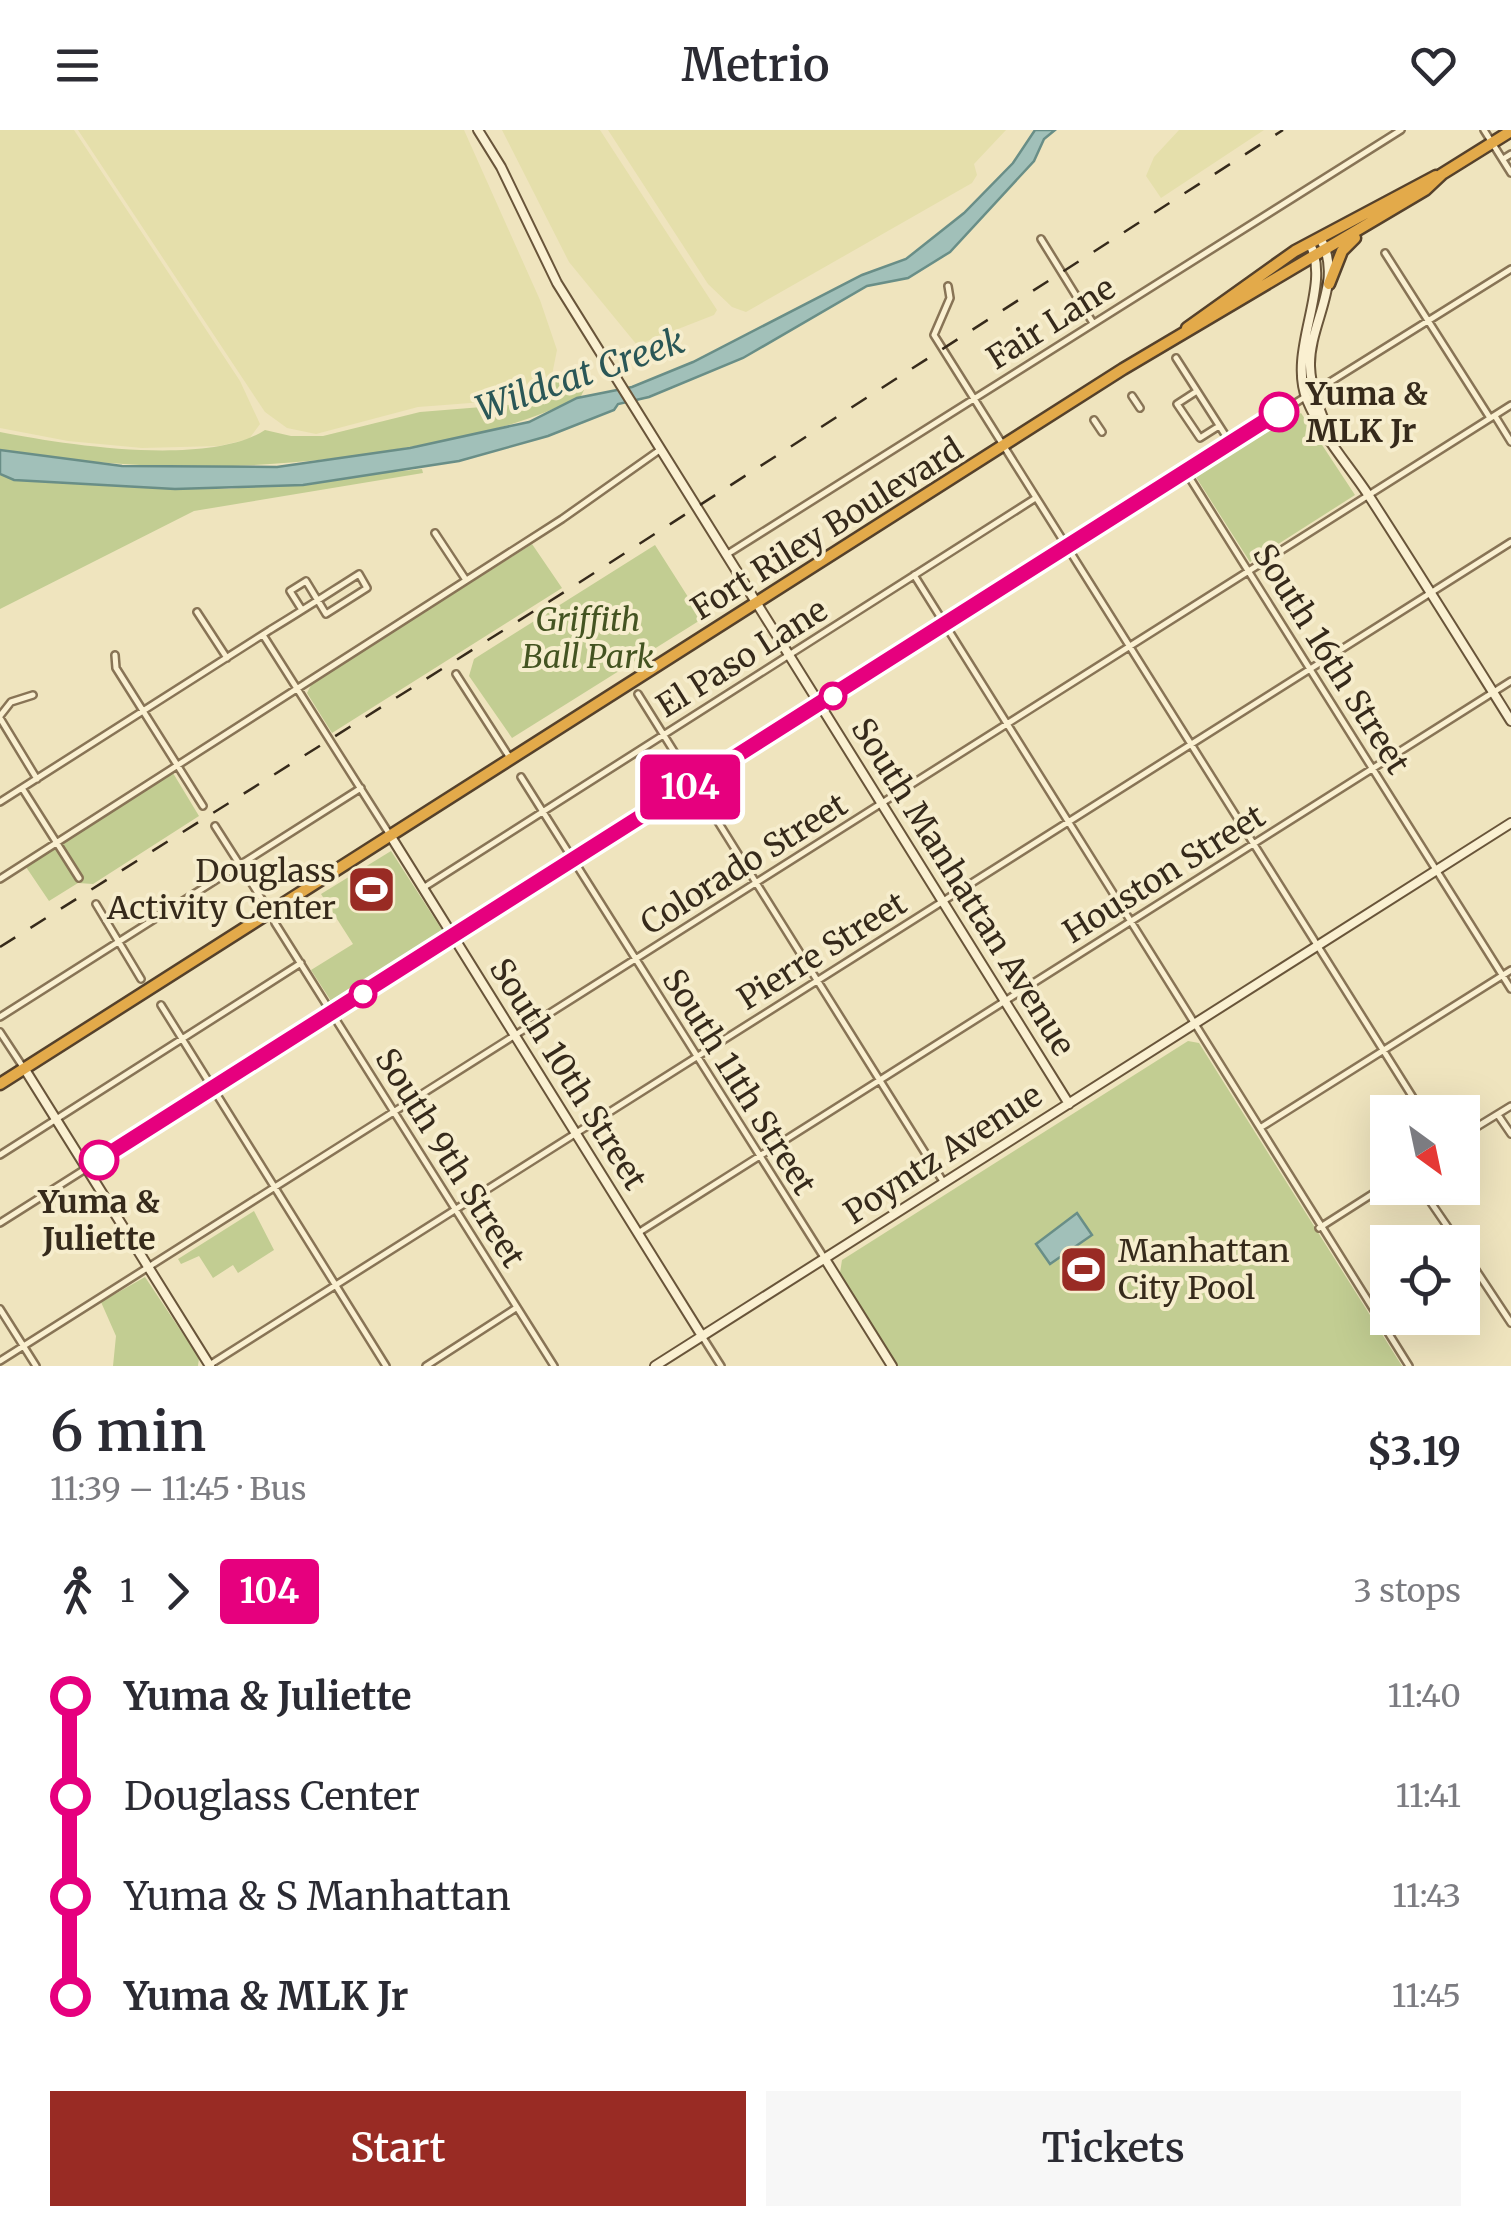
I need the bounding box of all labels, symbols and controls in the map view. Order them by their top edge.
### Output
text: Metrio [681,37,830,93]
icon: menu [50,38,105,93]
icon: heart [1406,38,1461,93]
street label: Fair Lane [979,268,1123,378]
water label: Wildcat Creek [470,319,690,431]
place label: Yuma & MLK Jr [1305,374,1428,451]
marker: Yuma & MLK Jr [1260,393,1298,431]
street label: Fort Riley Boulevard [684,429,970,629]
street label: South 16th Street [1244,537,1418,782]
street label: El Paso Lane [649,590,835,726]
park label: Griffith Ball Park [522,600,654,677]
unlabelled marker [820,683,846,709]
street label: South Manhattan Avenue [843,711,1083,1063]
line badge: 104 [632,754,748,820]
text: 104 [660,765,720,809]
street label: Colorado Street [633,784,855,943]
street label: Houston Street [1056,796,1273,952]
place label: Douglass Activity Center [106,851,336,928]
sports icon: Douglass Activity Center [345,863,397,915]
street label: Pierre Street [730,883,914,1019]
street label: South 10th Street [481,951,655,1197]
street label: South 11th Street [654,962,825,1203]
unlabelled marker [350,981,376,1007]
street label: South 9th Street [367,1041,534,1275]
street label: Poyntz Avenue [837,1075,1049,1233]
north arrow [1370,1095,1480,1205]
map controls [1370,1095,1480,1335]
marker: Yuma & Juliette [80,1141,118,1179]
place label: Yuma & Juliette [37,1182,160,1259]
button: locate [1370,1225,1480,1335]
place label: Manhattan City Pool [1118,1231,1290,1308]
sports icon: Manhattan City Pool [1057,1243,1109,1295]
text: 6 min [50,1397,206,1466]
text: $3.19 [1367,1428,1461,1475]
text: 11:39 – 11:45 · Bus [50,1469,306,1509]
icon: walk [50,1564,105,1619]
icon: forward [150,1564,205,1619]
text: 104 [240,1569,299,1613]
text: 1 [120,1571,135,1611]
text: 3 stops [1353,1571,1461,1611]
text: Yuma & Juliette [124,1673,412,1720]
text: 11:40 [1388,1676,1461,1716]
text: Douglass Center [124,1773,420,1820]
text: 11:41 [1396,1776,1461,1816]
text: Yuma & S Manhattan [124,1873,511,1920]
text: 11:43 [1392,1876,1461,1916]
text: Yuma & MLK Jr [124,1973,409,2020]
text: 11:45 [1392,1976,1461,2016]
button: Start [50,2091,746,2206]
button: Tickets [766,2091,1461,2206]

